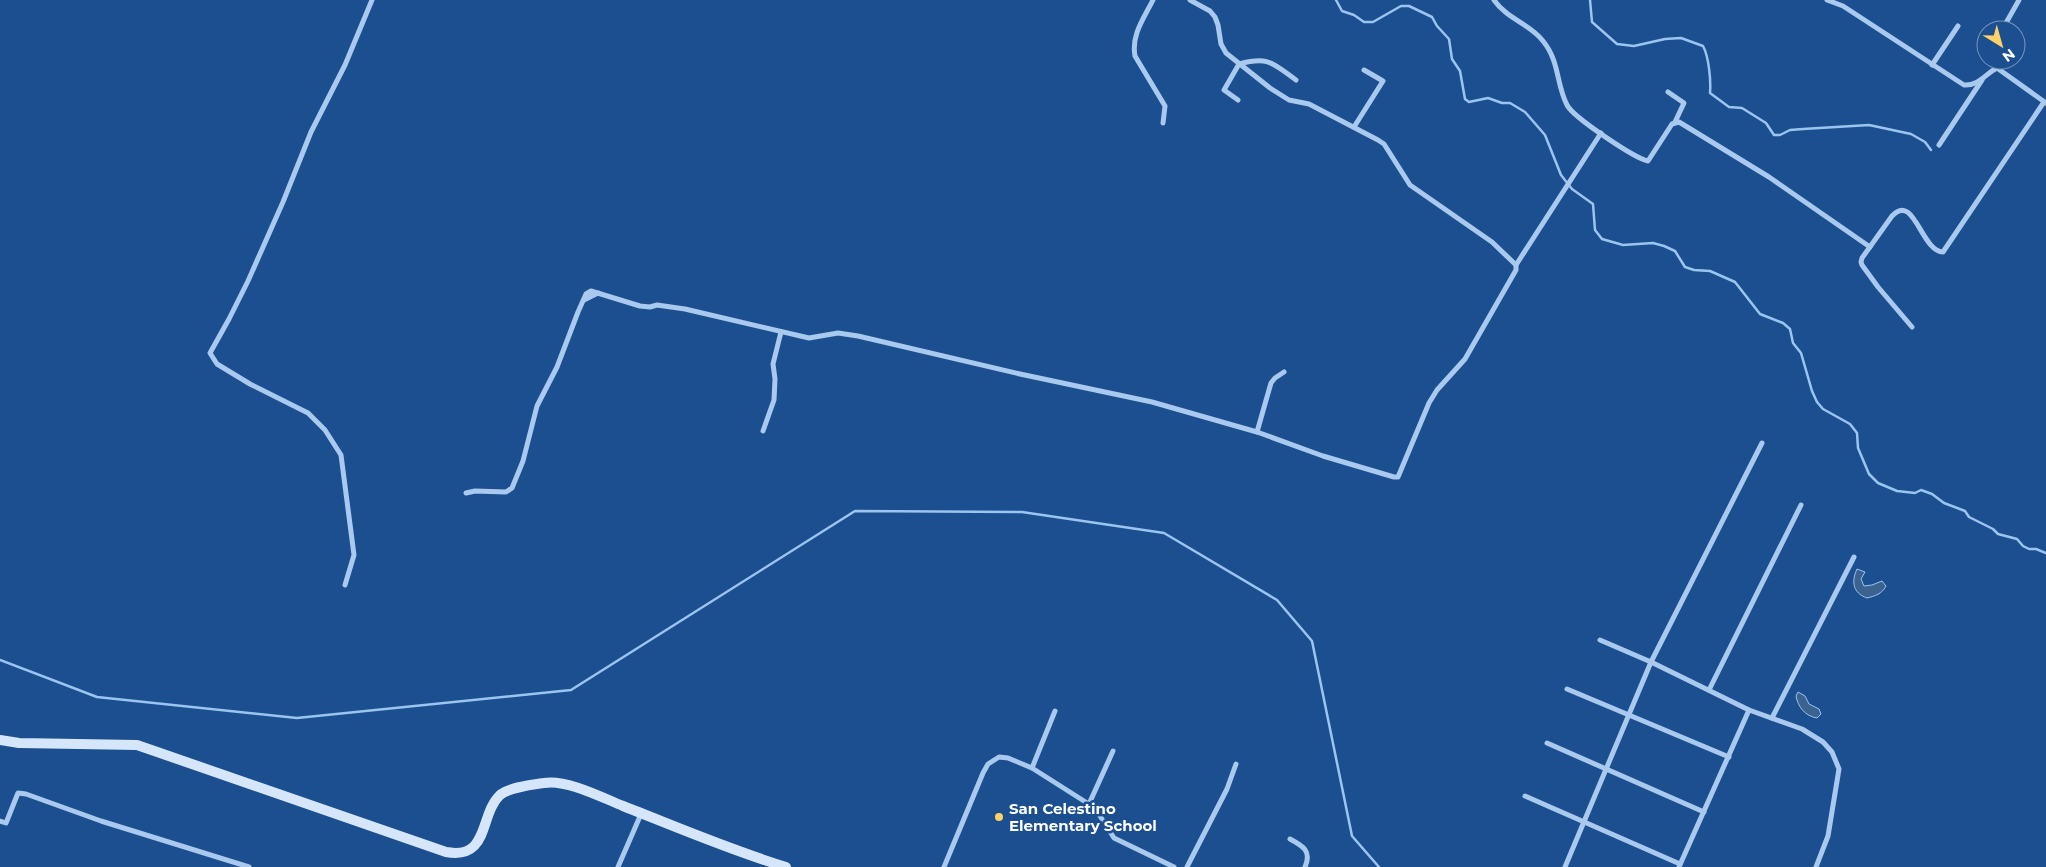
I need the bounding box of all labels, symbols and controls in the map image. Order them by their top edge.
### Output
north arrow [1976,20,2026,70]
text: N [1999,45,2019,66]
place label: San Celestino Elementary School [1009,799,1157,835]
marker: San Celestino Elementary School [993,811,1005,823]

